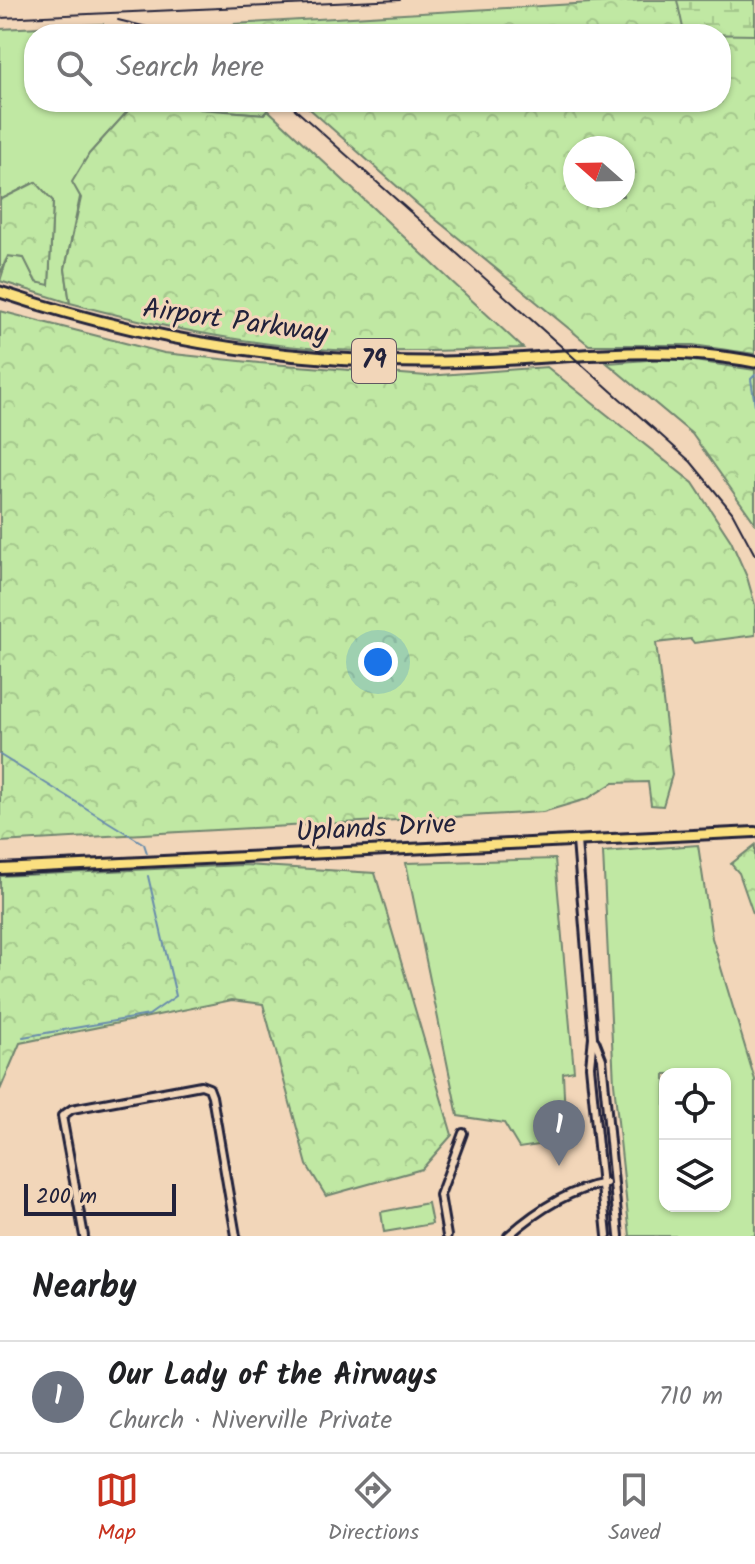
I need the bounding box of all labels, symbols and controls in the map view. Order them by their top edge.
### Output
search box [24,24,731,112]
text: Search here [116,44,264,92]
icon: search [52,46,96,90]
north arrow [563,136,635,208]
street label: Airport Parkway [140,287,331,357]
road number: 79 [352,339,396,383]
your location [358,642,398,682]
street label: Uplands Drive [295,802,458,856]
map controls [659,1068,731,1212]
button: locate [659,1068,731,1140]
pin: 1 [533,1100,585,1166]
button: layers [659,1140,731,1212]
scale bar [24,1180,176,1216]
text: 200 m [36,1180,97,1215]
text: Nearby [32,1261,137,1315]
text: Our Lady of the Airways [108,1352,437,1400]
text: 1 [54,1376,62,1418]
text: 710 m [659,1376,723,1418]
text: Church · Niverville Private [108,1400,392,1442]
tab: Map [95,1468,139,1551]
tab: Directions [328,1468,419,1551]
tab: Saved [608,1468,660,1551]

